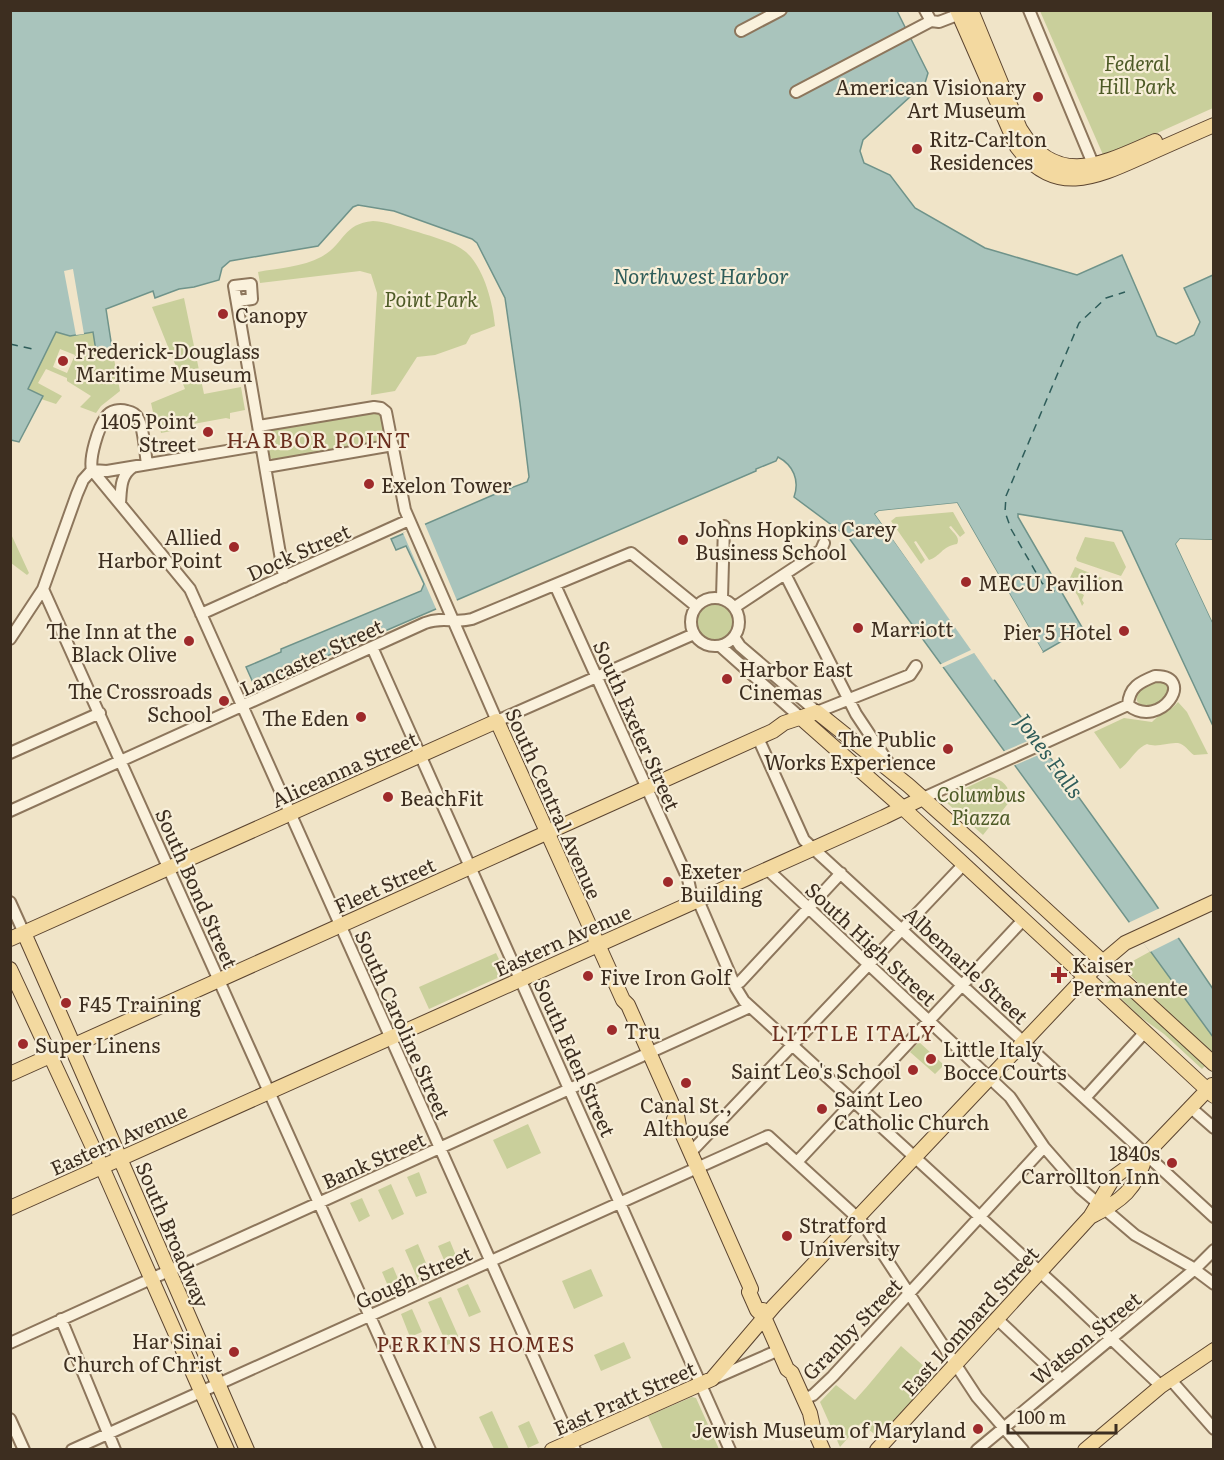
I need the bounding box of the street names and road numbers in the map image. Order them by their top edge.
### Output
street label: Dock Street [242,515,354,587]
street label: Lancaster Street [235,610,387,702]
street label: South Exeter Street [587,635,689,815]
street label: South Central Avenue [499,703,611,903]
street label: Aliceanna Street [266,722,422,814]
street label: South Bond Street [149,803,247,973]
street label: Fleet Street [328,848,440,920]
street label: South High Street [800,874,944,1012]
street label: Eastern Avenue [489,895,635,983]
street label: Albemarle Street [898,898,1036,1030]
street label: South Caroline Street [349,925,459,1123]
street label: South Eden Street [528,973,624,1141]
street label: Eastern Avenue [45,1094,191,1182]
street label: Bank Street [316,1123,430,1195]
street label: South Broadway [130,1156,218,1312]
street label: Gough Street [350,1237,476,1315]
street label: East Lombard Street [893,1238,1045,1402]
street label: Granby Street [794,1270,908,1386]
street label: Watson Street [1023,1283,1147,1391]
street label: East Pratt Street [548,1352,700,1442]

